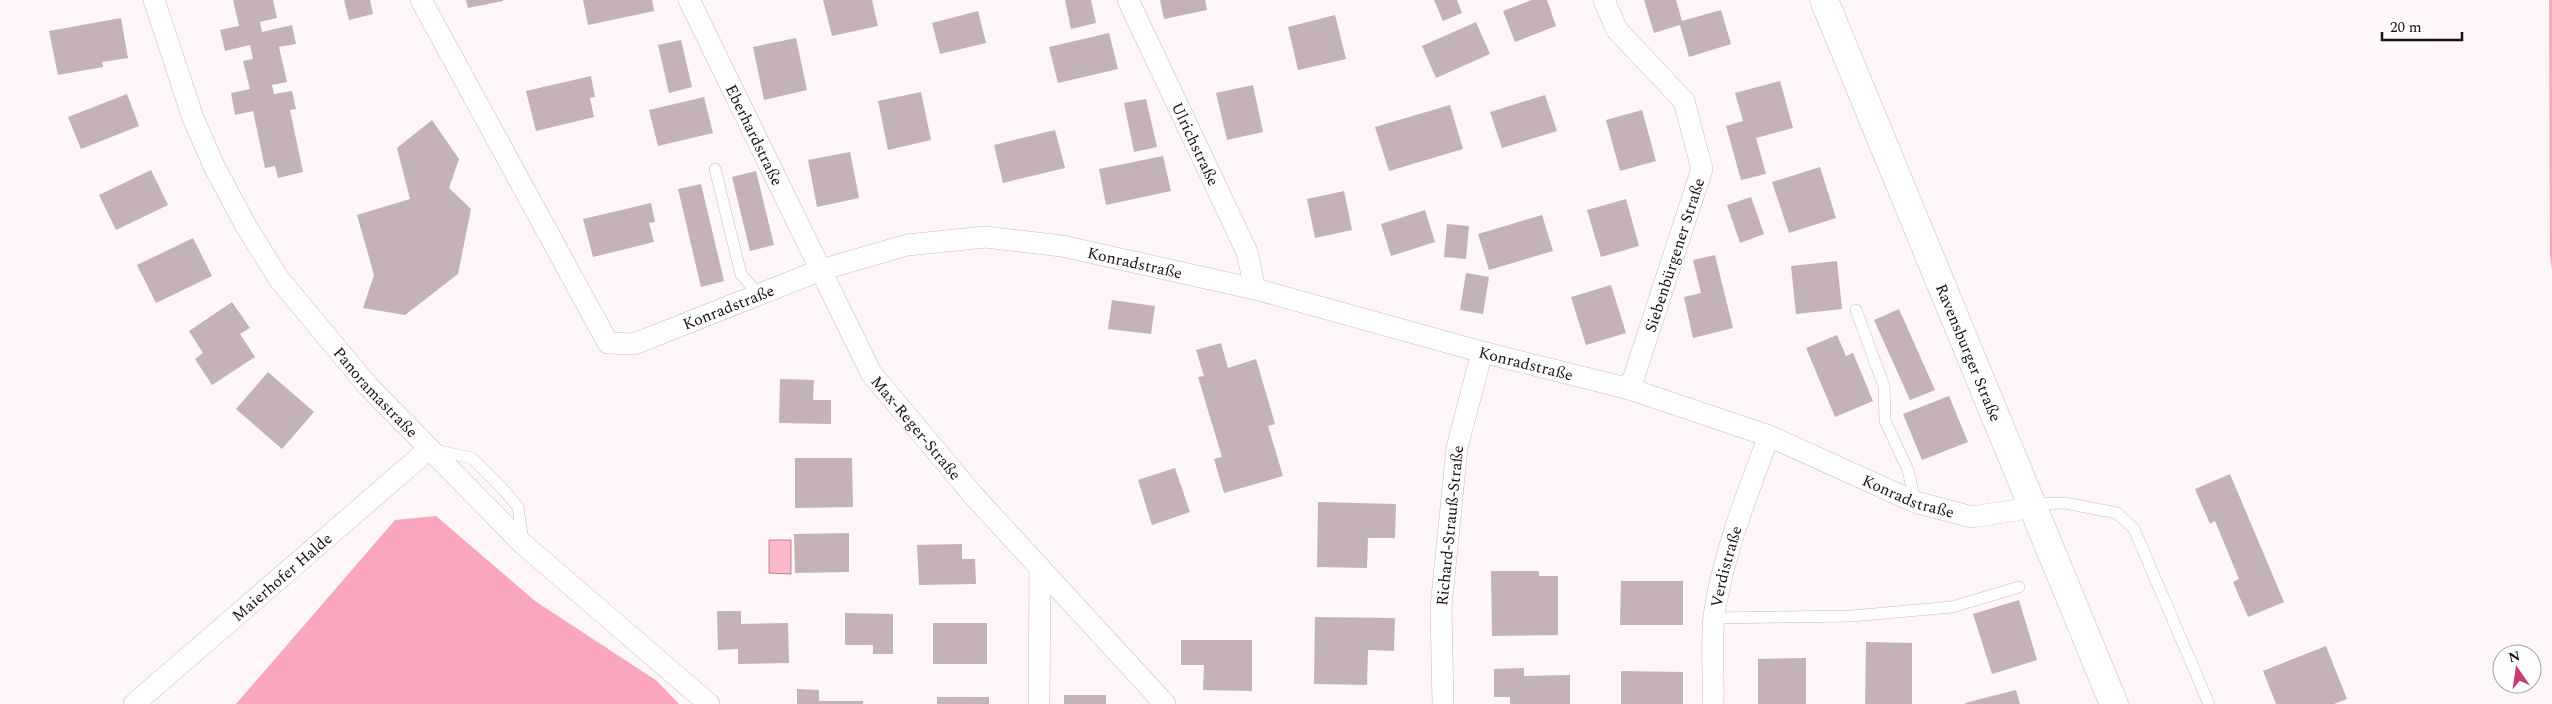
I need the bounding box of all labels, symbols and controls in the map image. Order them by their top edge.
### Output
scale bar [2382,10,2462,42]
text: 20 m [2390,16,2422,39]
street label: Eberhardstraße [719,80,789,190]
street label: Ulrichstraße [1165,98,1225,190]
street label: Siebenbürgener Straße [1639,175,1711,336]
street label: Konradstraße [1085,241,1185,285]
street label: Konradstraße [679,279,778,337]
street label: Ravensburger Straße [1929,280,2007,425]
street label: Konradstraße [1476,341,1576,387]
street label: Panoramastraße [327,342,423,443]
street label: Max-Reger-Straße [865,371,967,486]
street label: Richard-Strauß-Straße [1430,444,1470,607]
street label: Konradstraße [1858,469,1957,525]
street label: Verdistraße [1705,523,1749,609]
street label: Maierhofer Halde [227,527,338,628]
north arrow [2492,644,2542,694]
text: N [2506,645,2522,668]

